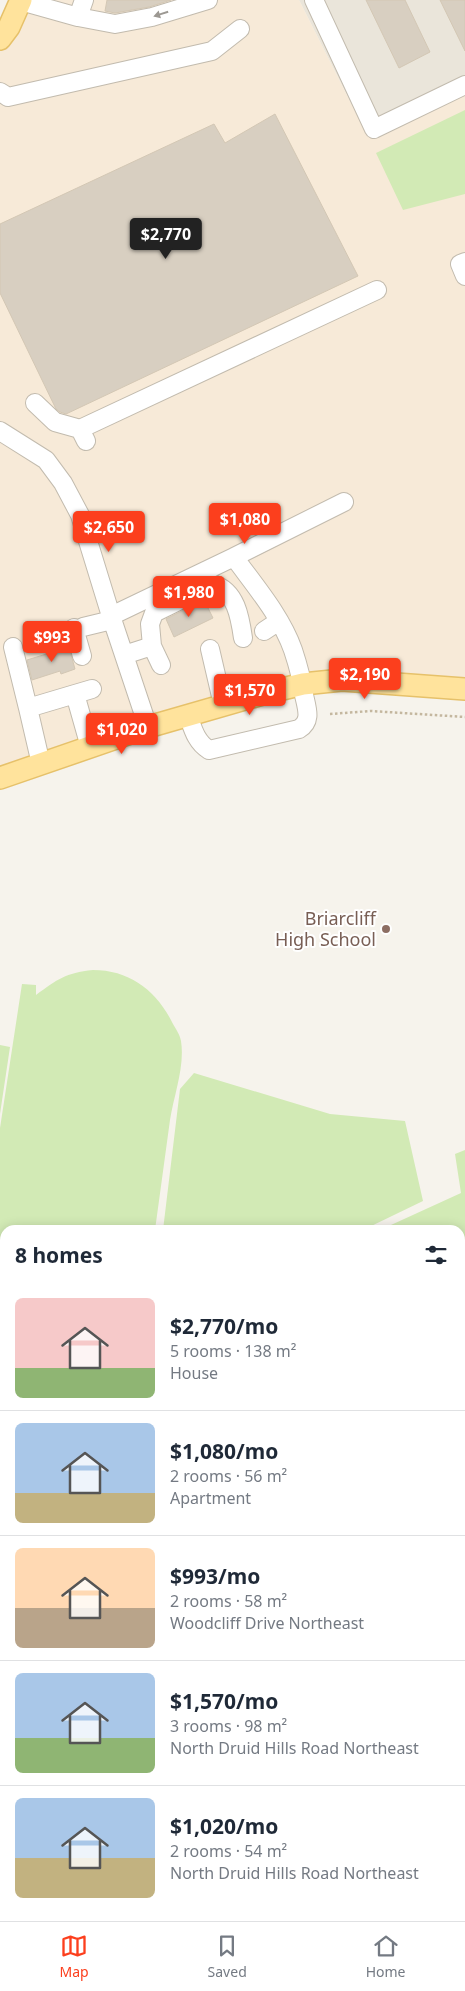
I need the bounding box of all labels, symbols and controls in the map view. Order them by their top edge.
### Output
one-way arrow [154,11,169,19]
pin: $2,770 [125,218,207,260]
text: $2,770 [141,223,191,245]
pin: $1,080 [204,502,286,545]
text: $1,080 [220,508,270,530]
pin: $2,650 [68,510,150,553]
text: $2,650 [84,516,134,538]
pin: $1,980 [148,576,230,618]
text: $1,980 [164,581,214,603]
pin: $993 [22,620,82,663]
text: $993 [34,626,70,648]
pin: $2,190 [324,658,406,700]
text: $2,190 [340,663,390,685]
pin: $1,570 [209,674,291,716]
text: $1,570 [225,679,275,701]
pin: $1,020 [81,712,163,755]
text: $1,020 [97,718,147,740]
place label: Briarcliff High School [275,906,378,951]
marker: Briarcliff High School [380,923,392,935]
text: 8 homes [15,1241,103,1269]
icon: filters [422,1241,450,1269]
text: $2,770/mo [170,1312,278,1340]
icon: home [55,1318,115,1378]
text: 5 rooms · 138 m² [170,1340,296,1362]
text: House [170,1362,218,1384]
text: $1,080/mo [170,1437,278,1465]
icon: home [55,1443,115,1503]
text: 2 rooms · 56 m² [170,1465,287,1487]
text: Apartment [170,1487,251,1509]
text: $993/mo [170,1562,260,1590]
icon: home [55,1568,115,1628]
text: 2 rooms · 58 m² [170,1590,287,1612]
text: Woodcliff Drive Northeast [170,1612,364,1634]
text: $1,570/mo [170,1687,278,1715]
icon: home [55,1693,115,1753]
text: 3 rooms · 98 m² [170,1715,287,1737]
text: North Druid Hills Road Northeast [170,1737,419,1759]
text: $1,020/mo [170,1812,278,1840]
icon: home [55,1818,115,1878]
text: 2 rooms · 54 m² [170,1840,287,1862]
text: North Druid Hills Road Northeast [170,1862,419,1884]
tab: Map [59,1932,89,1981]
tab: Saved [208,1932,247,1981]
tab: Home [366,1932,406,1981]

